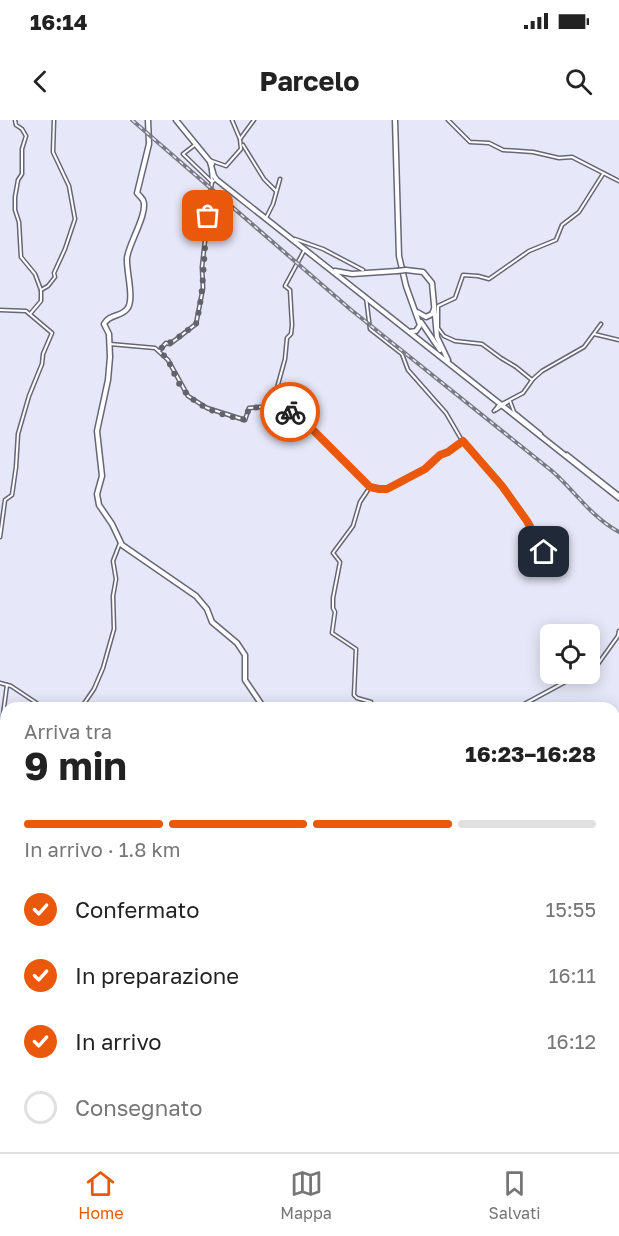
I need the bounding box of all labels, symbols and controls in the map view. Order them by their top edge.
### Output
text: 16:14 [30,8,87,35]
icon: back [24,65,57,98]
text: Parcelo [259,65,360,97]
icon: search [562,65,595,98]
pin [182,190,233,241]
icon: bag [191,199,224,232]
courier [260,382,320,442]
icon: bike [274,396,307,429]
pin [518,526,569,577]
icon: home [527,535,560,568]
map controls [540,624,600,684]
button: locate [540,624,600,684]
text: Arriva tra [24,719,112,743]
text: 16:23–16:28 [465,740,596,767]
text: 9 min [24,742,127,789]
text: In arrivo · 1.8 km [24,837,181,861]
icon: check [24,893,57,926]
text: Confermato [75,896,200,923]
text: 15:55 [546,897,596,921]
icon: check [24,959,57,992]
text: In preparazione [75,962,239,989]
text: 16:11 [549,963,596,987]
icon: check [24,1025,57,1058]
text: In arrivo [75,1028,162,1055]
text: 16:12 [547,1029,596,1053]
text: Consegnato [75,1094,202,1121]
tab: Home [78,1167,124,1223]
tab: Mappa [280,1167,332,1223]
tab: Salvati [488,1167,541,1223]

